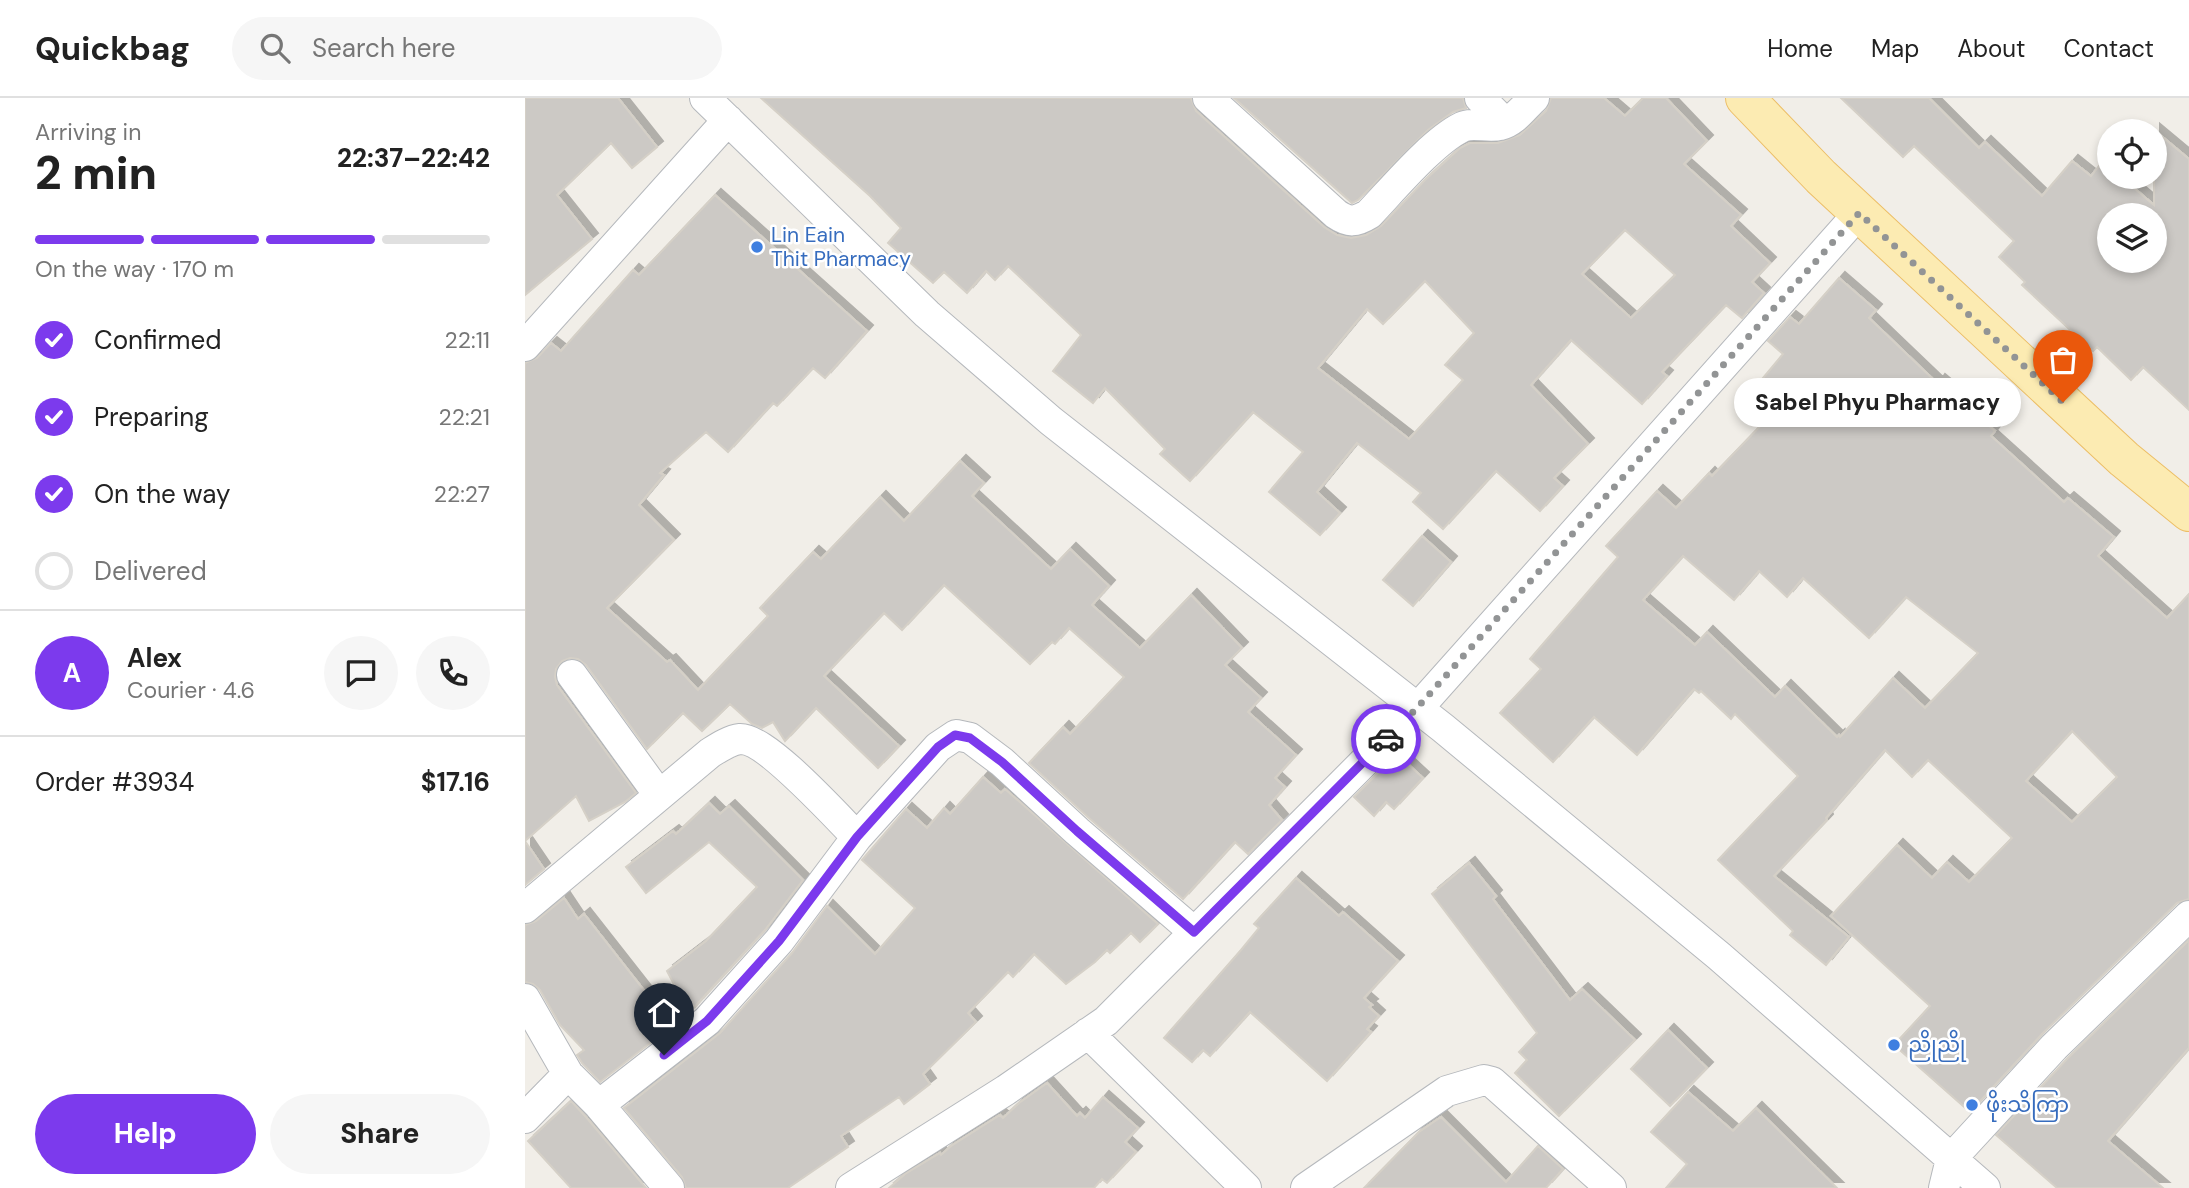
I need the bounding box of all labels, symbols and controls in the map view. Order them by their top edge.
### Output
search box [232,17,722,80]
text: Quickbag [35,27,190,70]
icon: search [256,29,294,67]
text: Search here [312,31,455,65]
text: Home [1767,33,1833,64]
text: Map [1871,33,1919,64]
text: About [1957,33,2026,64]
text: Contact [2064,33,2154,64]
text: Arriving in [35,117,141,147]
map controls [2097,119,2167,273]
button: locate [2097,119,2167,189]
text: 22:37–22:42 [337,141,490,175]
text: 2 min [35,143,157,203]
button: layers [2097,203,2167,273]
place label: Lin Eain Thit Pharmacy [771,221,911,273]
marker: Lin Eain Thit Pharmacy [749,239,765,255]
text: On the way · 170 m [35,254,234,284]
icon: check [35,321,73,359]
text: Confirmed [94,323,221,357]
text: 22:11 [445,325,490,355]
pin [2033,330,2093,402]
icon: bag [2044,341,2082,379]
callout: Sabel Phyu Pharmacy [1734,378,2021,426]
text: Sabel Phyu Pharmacy [1755,387,2000,417]
icon: check [35,398,73,436]
text: Preparing [94,400,209,434]
text: 22:21 [438,402,490,432]
icon: check [35,475,73,513]
text: On the way [94,477,230,511]
text: 22:27 [434,479,490,509]
text: Delivered [94,554,207,588]
button: chat [324,636,398,710]
button: phone [416,636,490,710]
text: Alex [127,641,182,675]
text: A [63,656,81,690]
text: Courier · 4.6 [127,675,255,705]
courier [1351,704,1421,774]
icon: car [1367,720,1405,758]
text: Order #3934 [35,765,194,799]
text: $17.16 [421,765,490,799]
pin [634,983,694,1055]
icon: home [645,994,683,1032]
place label: ညိုညို [1908,1029,1967,1062]
marker: ညိုညို [1886,1037,1902,1053]
place label: ဖိုးသိကြာ [1986,1089,2069,1122]
button: Help [35,1094,256,1174]
button: Share [270,1094,490,1174]
marker: ဖိုးသိကြာ [1964,1097,1980,1113]

